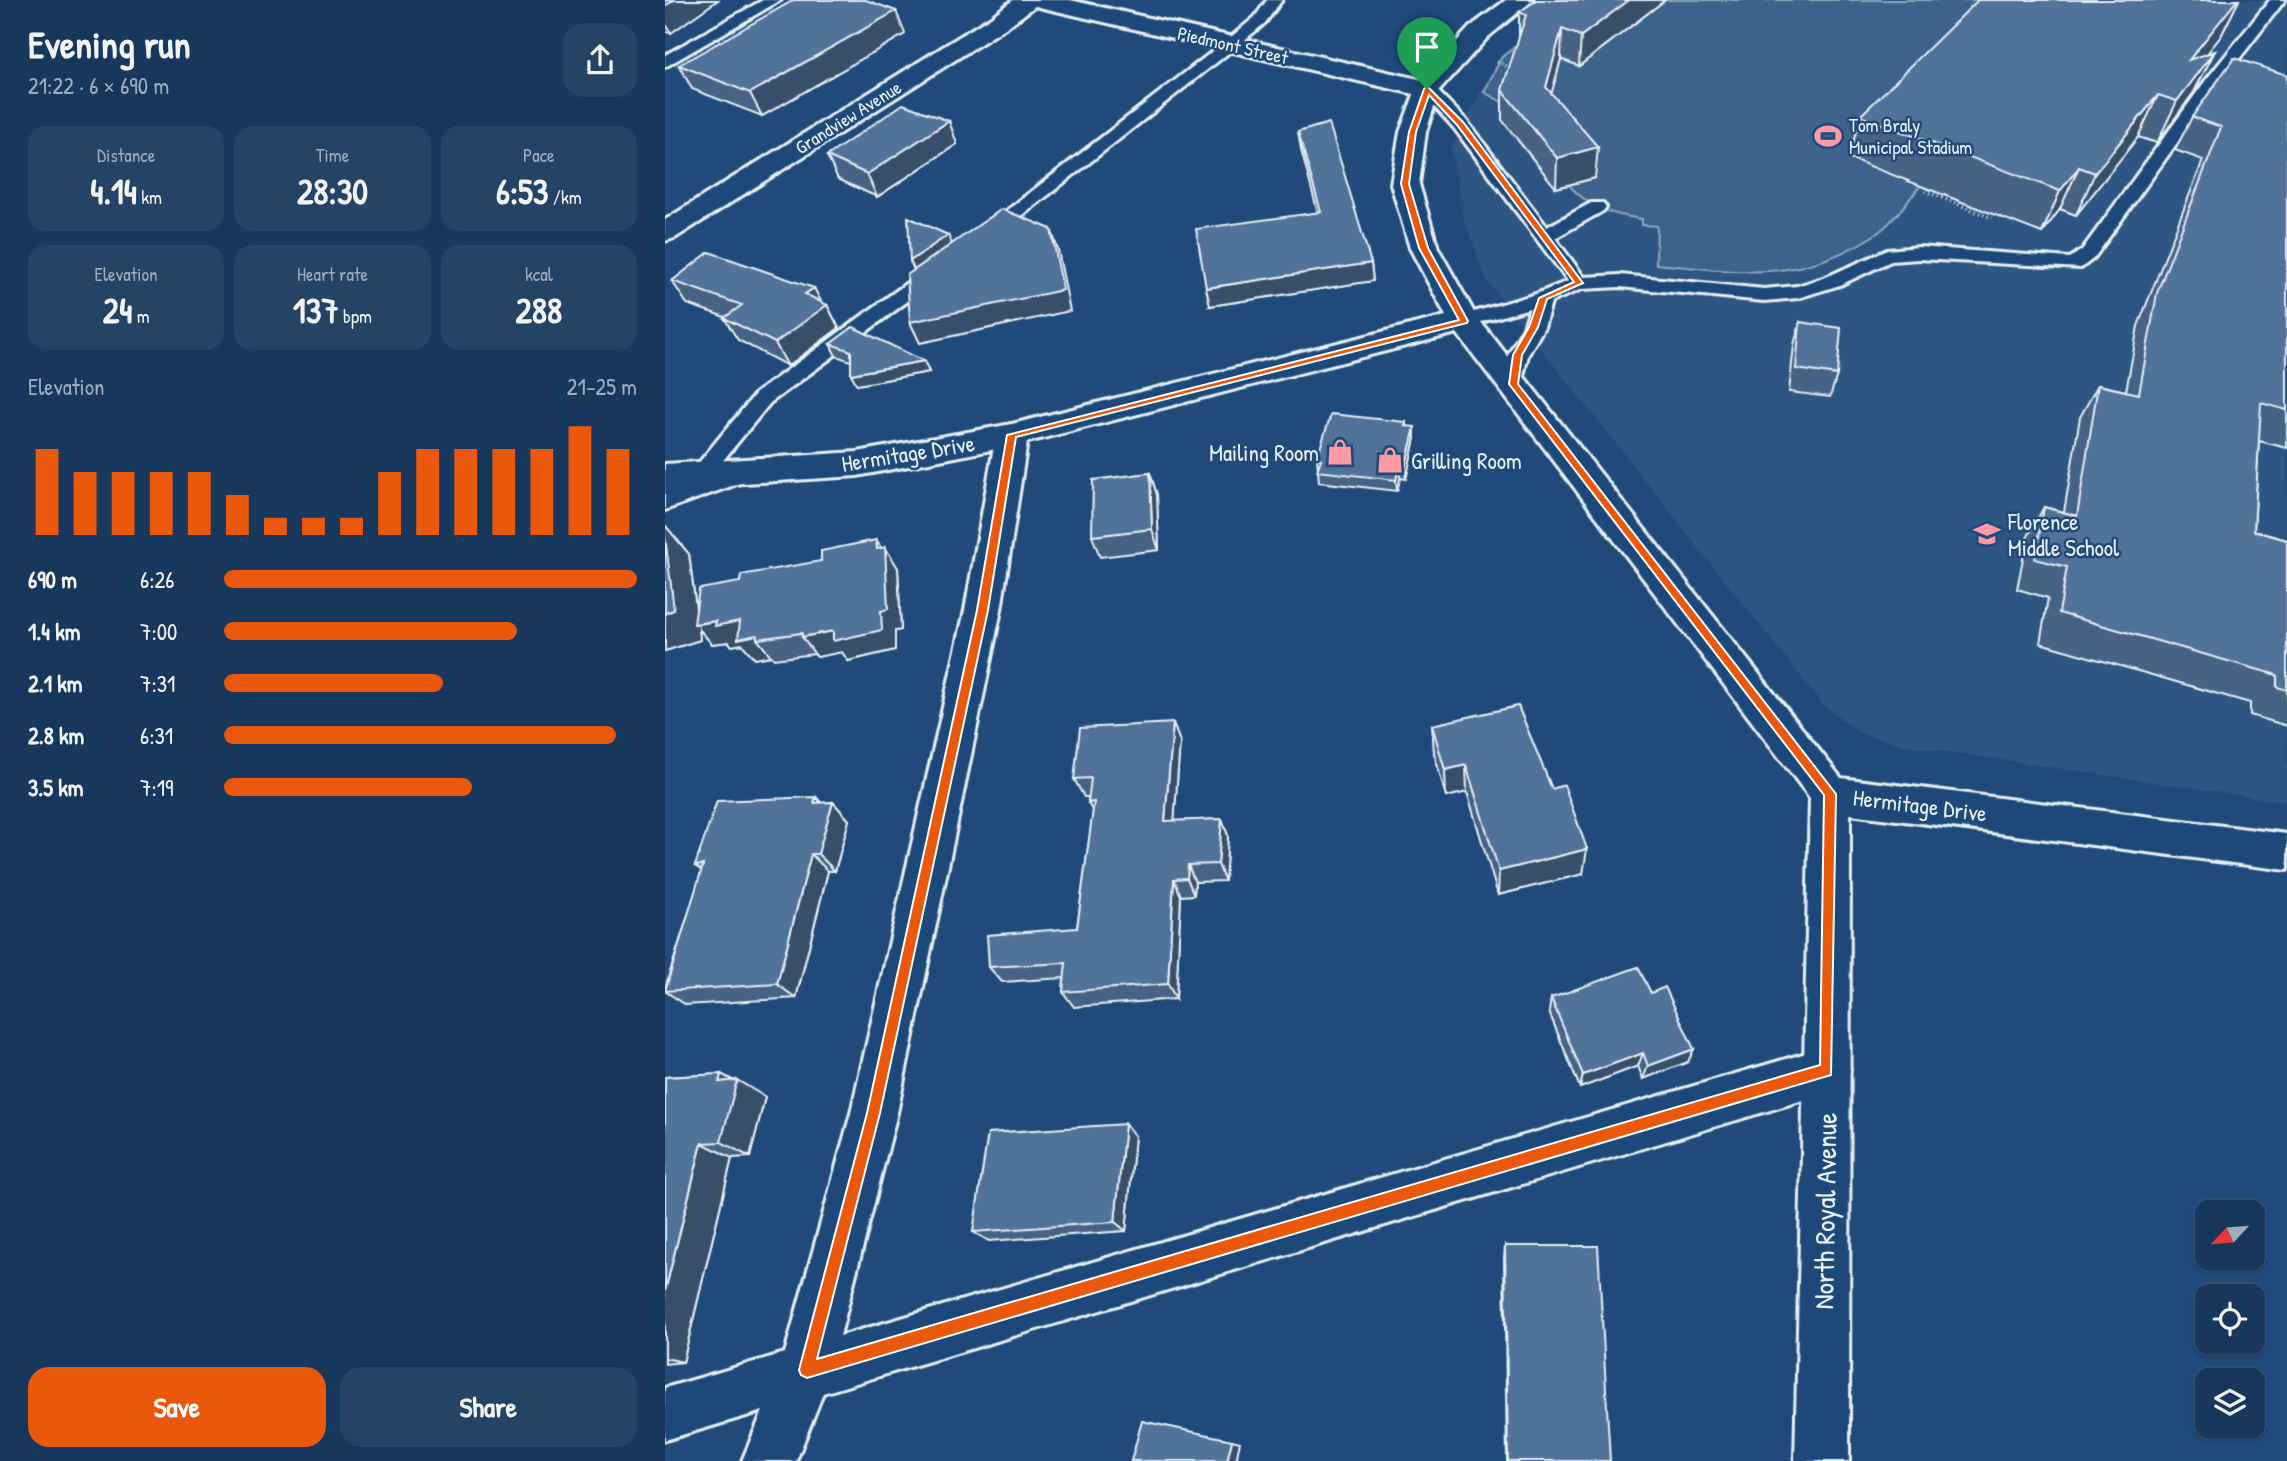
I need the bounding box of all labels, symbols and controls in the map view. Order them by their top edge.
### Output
pin [1397,17,1457,89]
text: Evening run [28,18,191,70]
street label: Piedmont Street [1175,20,1291,70]
button: share [563,23,637,97]
icon: arrive [1408,28,1446,66]
text: 21:22 · 6 × 690 m [28,70,169,101]
street label: Grandview Avenue [790,74,906,160]
place label: Tom Braly Municipal Stadium [1849,112,1972,160]
sports icon: Tom Braly Municipal Stadium [1813,121,1843,151]
text: Distance [97,142,155,168]
text: Time [316,142,349,168]
text: Pace [523,142,555,168]
text: 4.14 [90,168,137,215]
text: 28:30 [297,168,368,215]
text: 6:53 [496,168,549,215]
text: km [137,184,162,210]
text: /km [549,184,582,210]
text: Elevation [95,261,158,287]
text: Heart rate [297,261,368,287]
text: kcal [525,261,553,287]
text: 24 [103,287,132,334]
text: 137 [293,287,339,334]
text: 288 [515,287,562,334]
text: m [132,303,150,329]
text: bpm [339,303,372,329]
text: Elevation [28,371,104,402]
text: 21–25 m [567,371,637,402]
street label: Hermitage Drive [839,427,977,479]
place label: Mailing Room [1209,437,1319,468]
shop icon: Mailing Room [1325,437,1355,467]
shop icon: Grilling Room [1375,445,1405,475]
place label: Grilling Room [1411,445,1522,476]
place label: Florence Middle School [2007,506,2120,563]
school or university icon: Florence Middle School [1972,519,2002,549]
text: 690 m [28,564,77,595]
text: 6:26 [140,564,174,595]
text: 1.4 km [28,616,80,647]
text: 7:00 [140,616,177,647]
text: 2.1 km [28,668,83,699]
text: 7:31 [140,668,175,699]
text: 2.8 km [28,720,84,751]
text: 6:31 [140,720,173,751]
text: 3.5 km [28,772,83,803]
text: 7:19 [140,772,174,803]
street label: Hermitage Drive [1851,781,1989,829]
street label: North Royal Avenue [1804,1112,1846,1310]
north arrow [2195,1200,2265,1270]
map controls [2195,1200,2265,1438]
button: locate [2195,1284,2265,1354]
button: Save [28,1367,326,1447]
button: Share [340,1367,637,1447]
button: layers [2195,1368,2265,1438]

